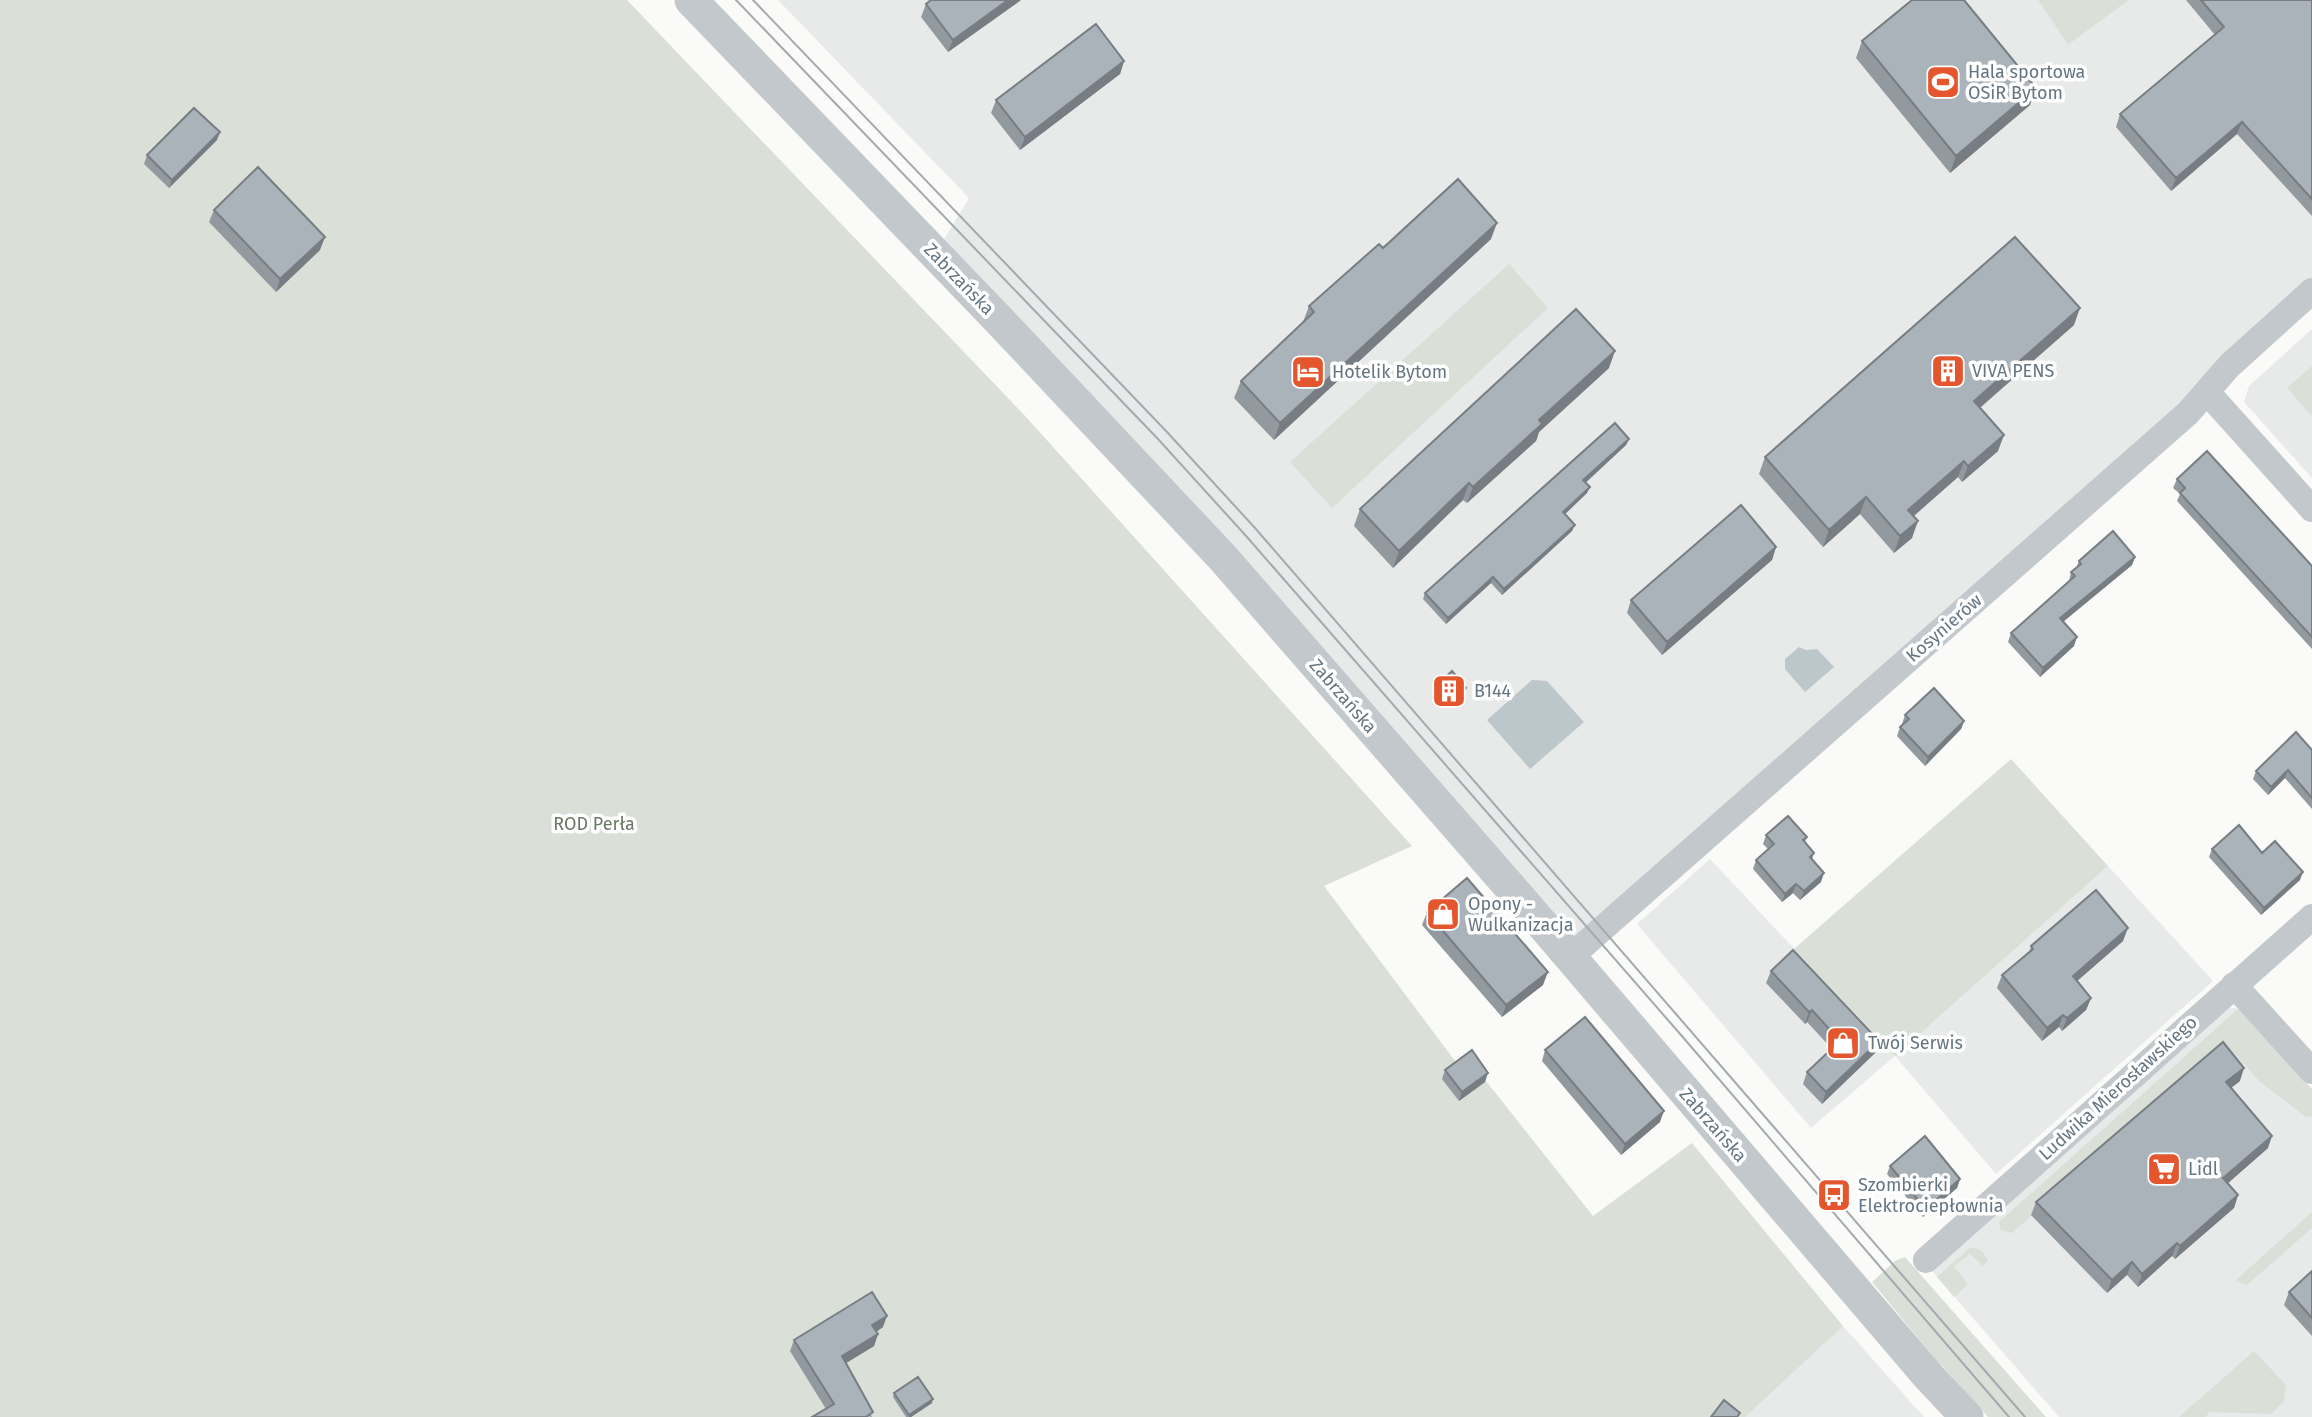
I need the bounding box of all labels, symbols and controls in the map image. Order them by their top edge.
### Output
place label: Hala sportowa OSiR Bytom [1968,61,2085,104]
sports icon: Hala sportowa OSiR Bytom [1924,63,1962,101]
street label: Zabrzańska [919,238,999,320]
building icon: VIVA PENS [1929,352,1967,390]
hotel icon: Hotelik Bytom [1289,353,1327,391]
place label: VIVA PENS [1972,360,2055,382]
place label: Hotelik Bytom [1332,361,1447,383]
street label: Kosynierów [1902,589,1986,667]
street label: Zabrzańska [1305,654,1381,738]
building icon: B144 [1430,672,1468,710]
place label: B144 [1474,680,1512,702]
park label: ROD Perła [553,813,635,835]
place label: Opony - Wulkanizacja [1468,893,1574,936]
shop icon: Opony - Wulkanizacja [1424,895,1462,933]
street label: Ludwika Mierosławskiego [2034,1011,2202,1165]
shop icon: Twój Serwis [1824,1024,1862,1062]
place label: Twój Serwis [1868,1032,1963,1054]
street label: Zabrzańska [1675,1083,1751,1167]
supermarket icon: Lidl [2145,1150,2183,1188]
place label: Lidl [2188,1158,2218,1180]
place label: Szombierki Elektrociepłownia [1858,1174,2004,1217]
bus stop icon: Szombierki Elektrociepłownia [1815,1176,1853,1214]

